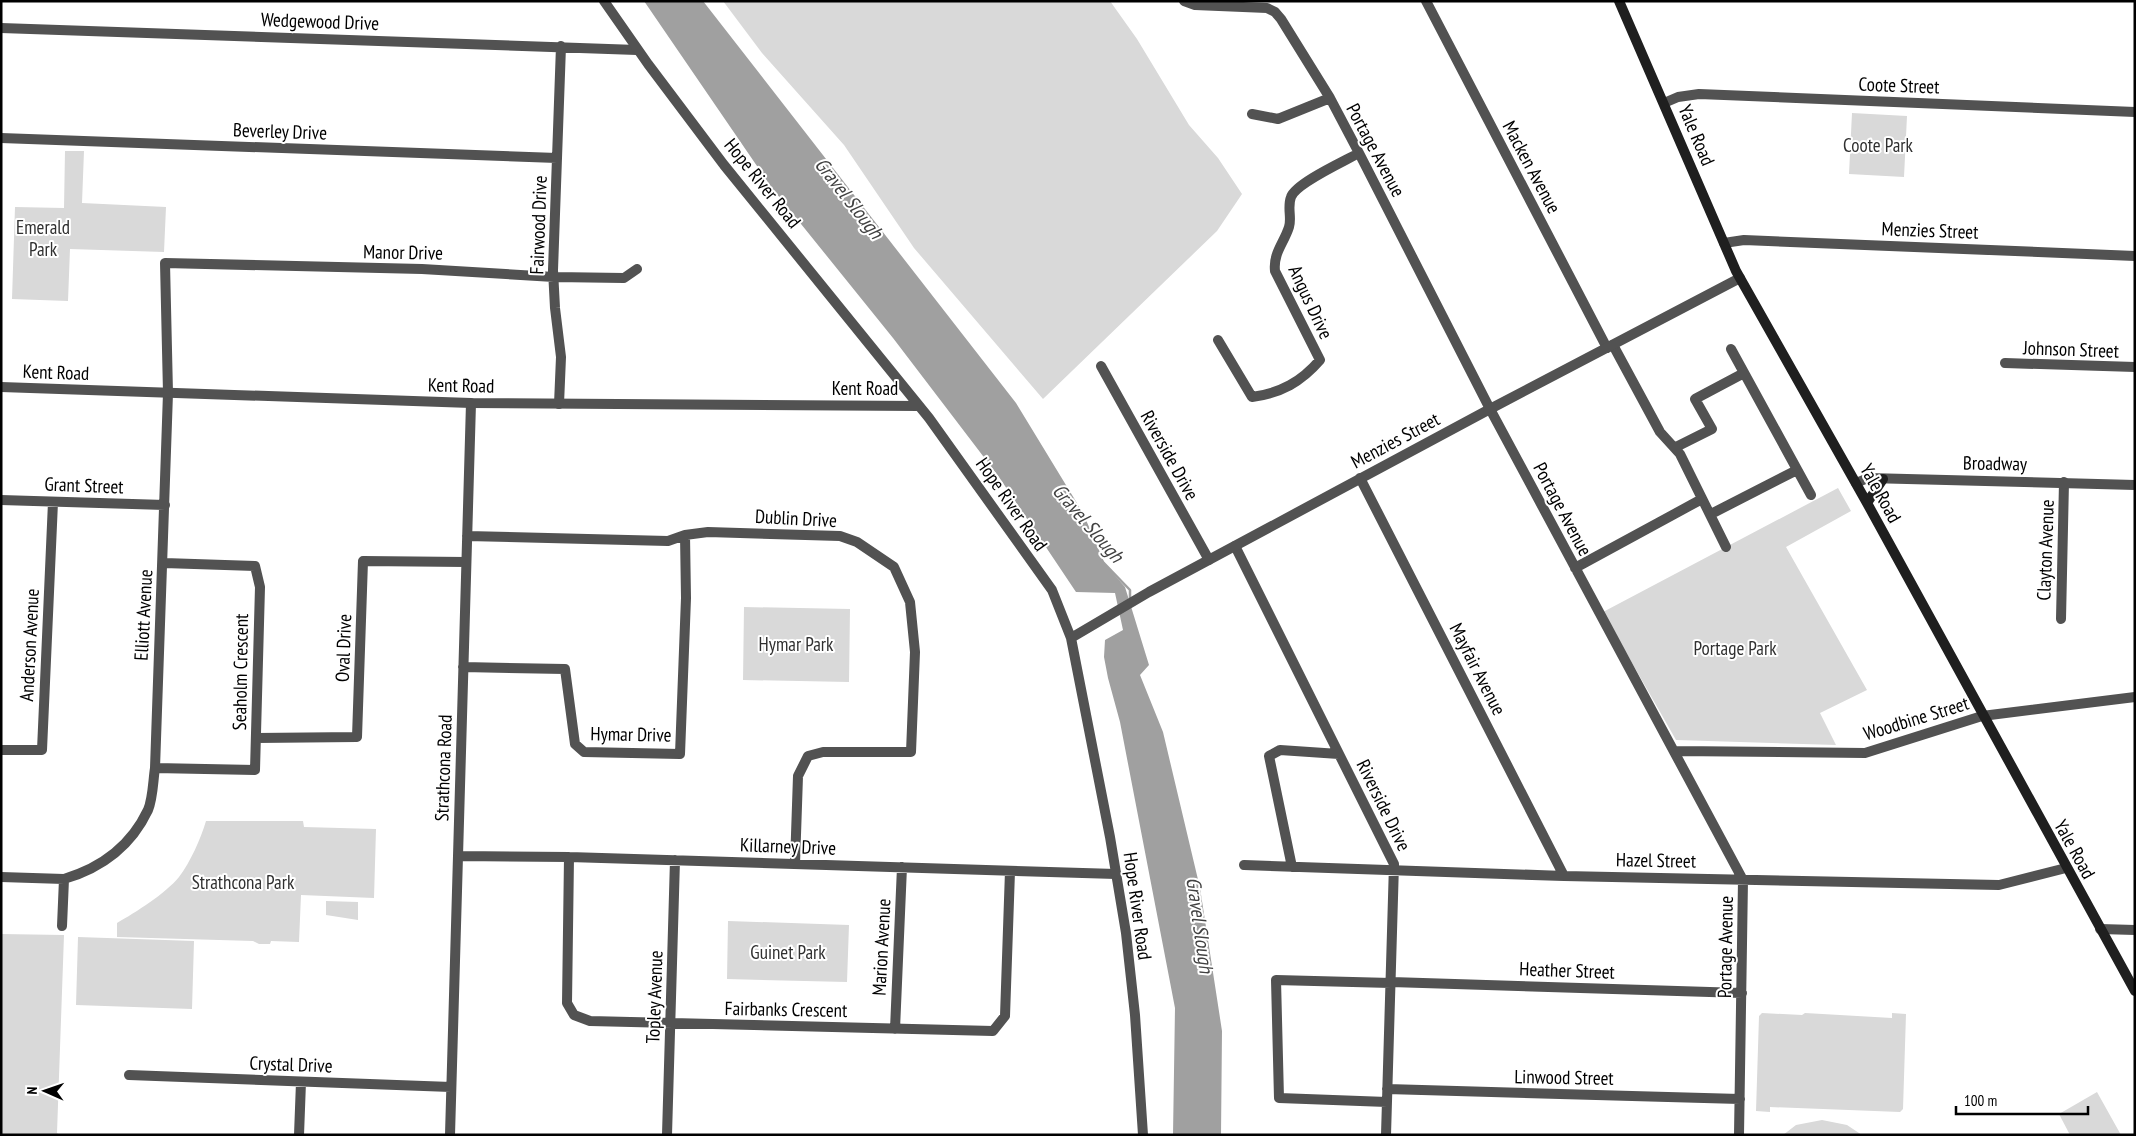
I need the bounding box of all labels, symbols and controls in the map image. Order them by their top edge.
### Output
street label: Wedgewood Drive [260,7,380,35]
street label: Coote Street [1858,72,1941,98]
street label: Portage Avenue [1341,99,1411,201]
street label: Yale Road [1673,101,1721,169]
street label: Beverley Drive [233,117,328,145]
street label: Macken Avenue [1498,117,1566,218]
street label: Hope River Road [719,133,807,233]
park label: Coote Park [1843,133,1914,157]
water label: Gravel Slough [809,152,890,245]
street label: Fairwood Drive [524,175,552,275]
park label: Emerald Park [16,215,70,261]
street label: Menzies Street [1881,216,1980,244]
street label: Manor Drive [363,239,443,265]
street label: Angus Drive [1283,261,1339,343]
street label: Johnson Street [2022,335,2120,363]
street label: Kent Road [22,359,90,385]
street label: Kent Road [428,372,494,398]
street label: Kent Road [832,376,898,400]
street label: Riverside Drive [1136,406,1205,504]
street label: Menzies Street [1347,406,1444,473]
street label: Broadway [1963,450,2028,476]
street label: Hope River Road [971,453,1053,555]
street label: Portage Avenue [1528,458,1598,560]
street label: Yale Road [1855,459,1907,527]
street label: Grant Street [44,472,125,498]
water label: Gravel Slough [1047,478,1130,569]
street label: Clayton Avenue [2031,499,2059,601]
street label: Dublin Drive [754,504,838,532]
street label: Elliott Avenue [129,569,157,661]
street label: Anderson Avenue [14,588,44,702]
street label: Seaholm Crescent [227,613,253,731]
street label: Oval Drive [330,613,356,682]
street label: Mayfair Avenue [1445,619,1512,719]
park label: Hymar Park [759,632,834,656]
park label: Portage Park [1693,636,1777,660]
street label: Woodbine Street [1861,690,1972,745]
street label: Strathcona Road [429,714,457,822]
street label: Hymar Drive [590,721,672,747]
street label: Riverside Drive [1352,755,1417,855]
street label: Yale Road [2049,815,2101,883]
street label: Killarney Drive [740,832,837,860]
street label: Hazel Street [1616,847,1697,873]
street label: Hope River Road [1119,851,1157,961]
park label: Strathcona Park [192,870,295,894]
water label: Gravel Slough [1180,876,1220,976]
street label: Portage Avenue [1712,895,1738,998]
street label: Marion Avenue [866,898,896,996]
park label: Guinet Park [750,940,826,964]
street label: Topley Avenue [640,950,668,1044]
street label: Heather Street [1519,956,1616,984]
street label: Fairbanks Crescent [725,996,848,1022]
street label: Crystal Drive [249,1051,333,1077]
street label: Linwood Street [1514,1064,1615,1090]
north arrow [20,1066,70,1116]
scale bar [1956,1084,2088,1116]
text: N [23,1086,41,1095]
text: 100 m [1964,1091,1997,1110]

